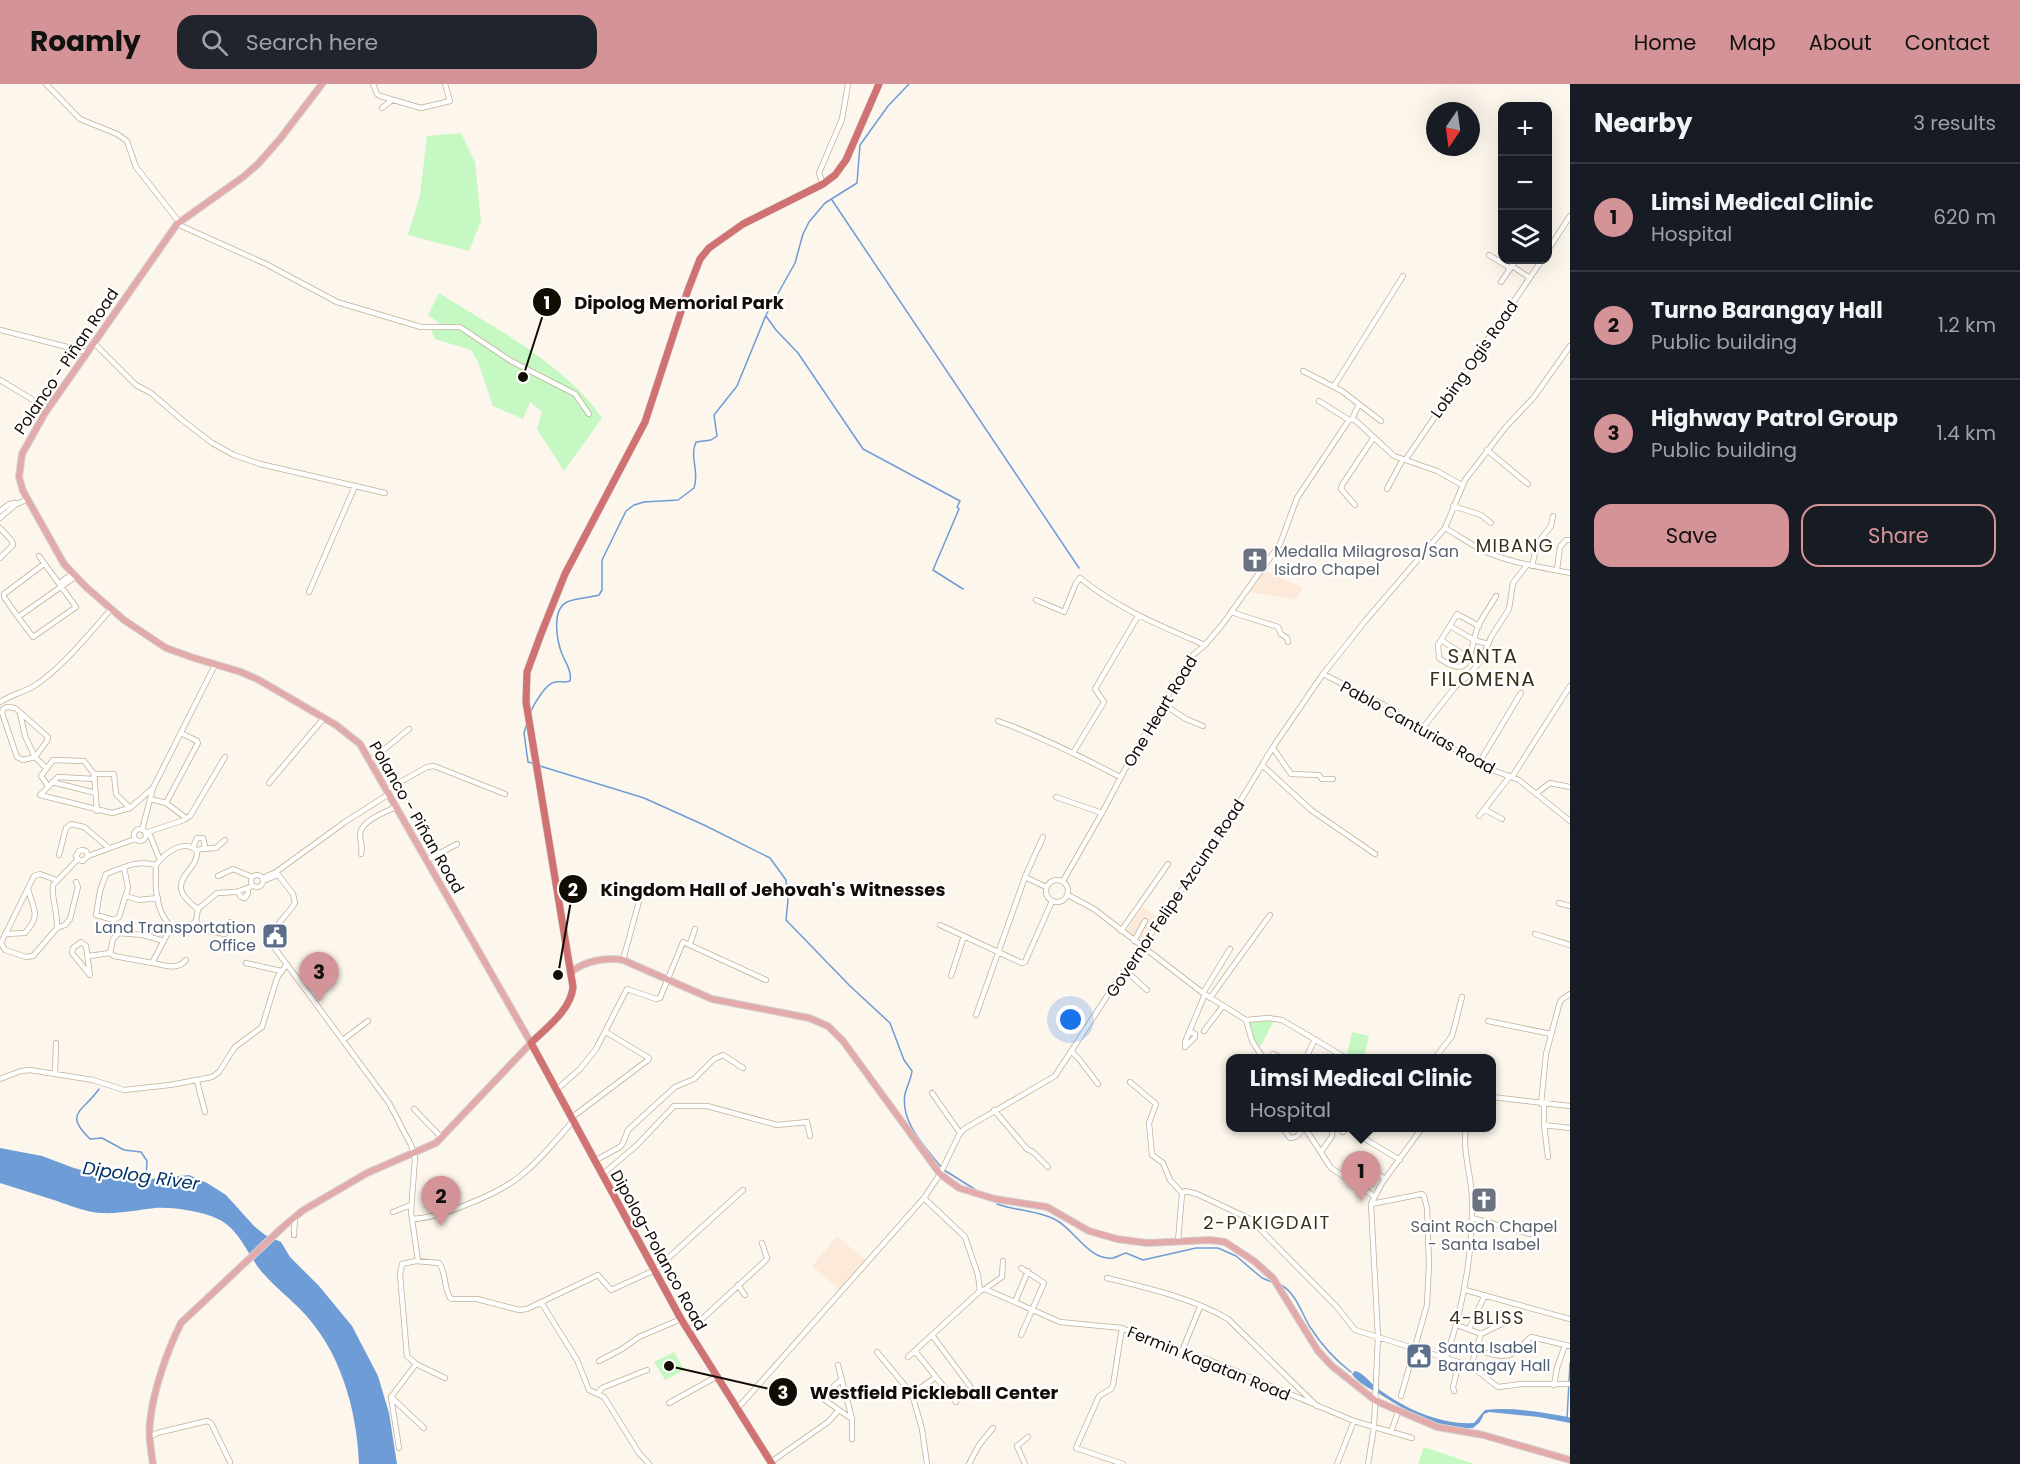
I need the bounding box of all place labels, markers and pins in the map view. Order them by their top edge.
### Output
callout: Dipolog Memorial Park [532,284,796,320]
place label: Medalla Milagrosa/San Isidro Chapel [1274,540,1459,581]
church icon: Medalla Milagrosa/San Isidro Chapel [1240,545,1270,575]
callout: Kingdom Hall of Jehovah's Witnesses [558,871,957,907]
place label: Land Transportation Office [95,916,256,957]
public building icon: Land Transportation Office [260,921,290,951]
pin: 3 [300,952,338,1002]
pin: 1 [1342,1152,1380,1201]
pin: 2 [422,1176,460,1226]
church icon: Saint Roch Chapel - Santa Isabel [1469,1185,1499,1215]
place label: Saint Roch Chapel - Santa Isabel [1411,1215,1557,1256]
place label: Santa Isabel Barangay Hall [1438,1336,1550,1377]
public building icon: Santa Isabel Barangay Hall [1404,1341,1434,1371]
callout: Westfield Pickleball Center [768,1374,1070,1410]

